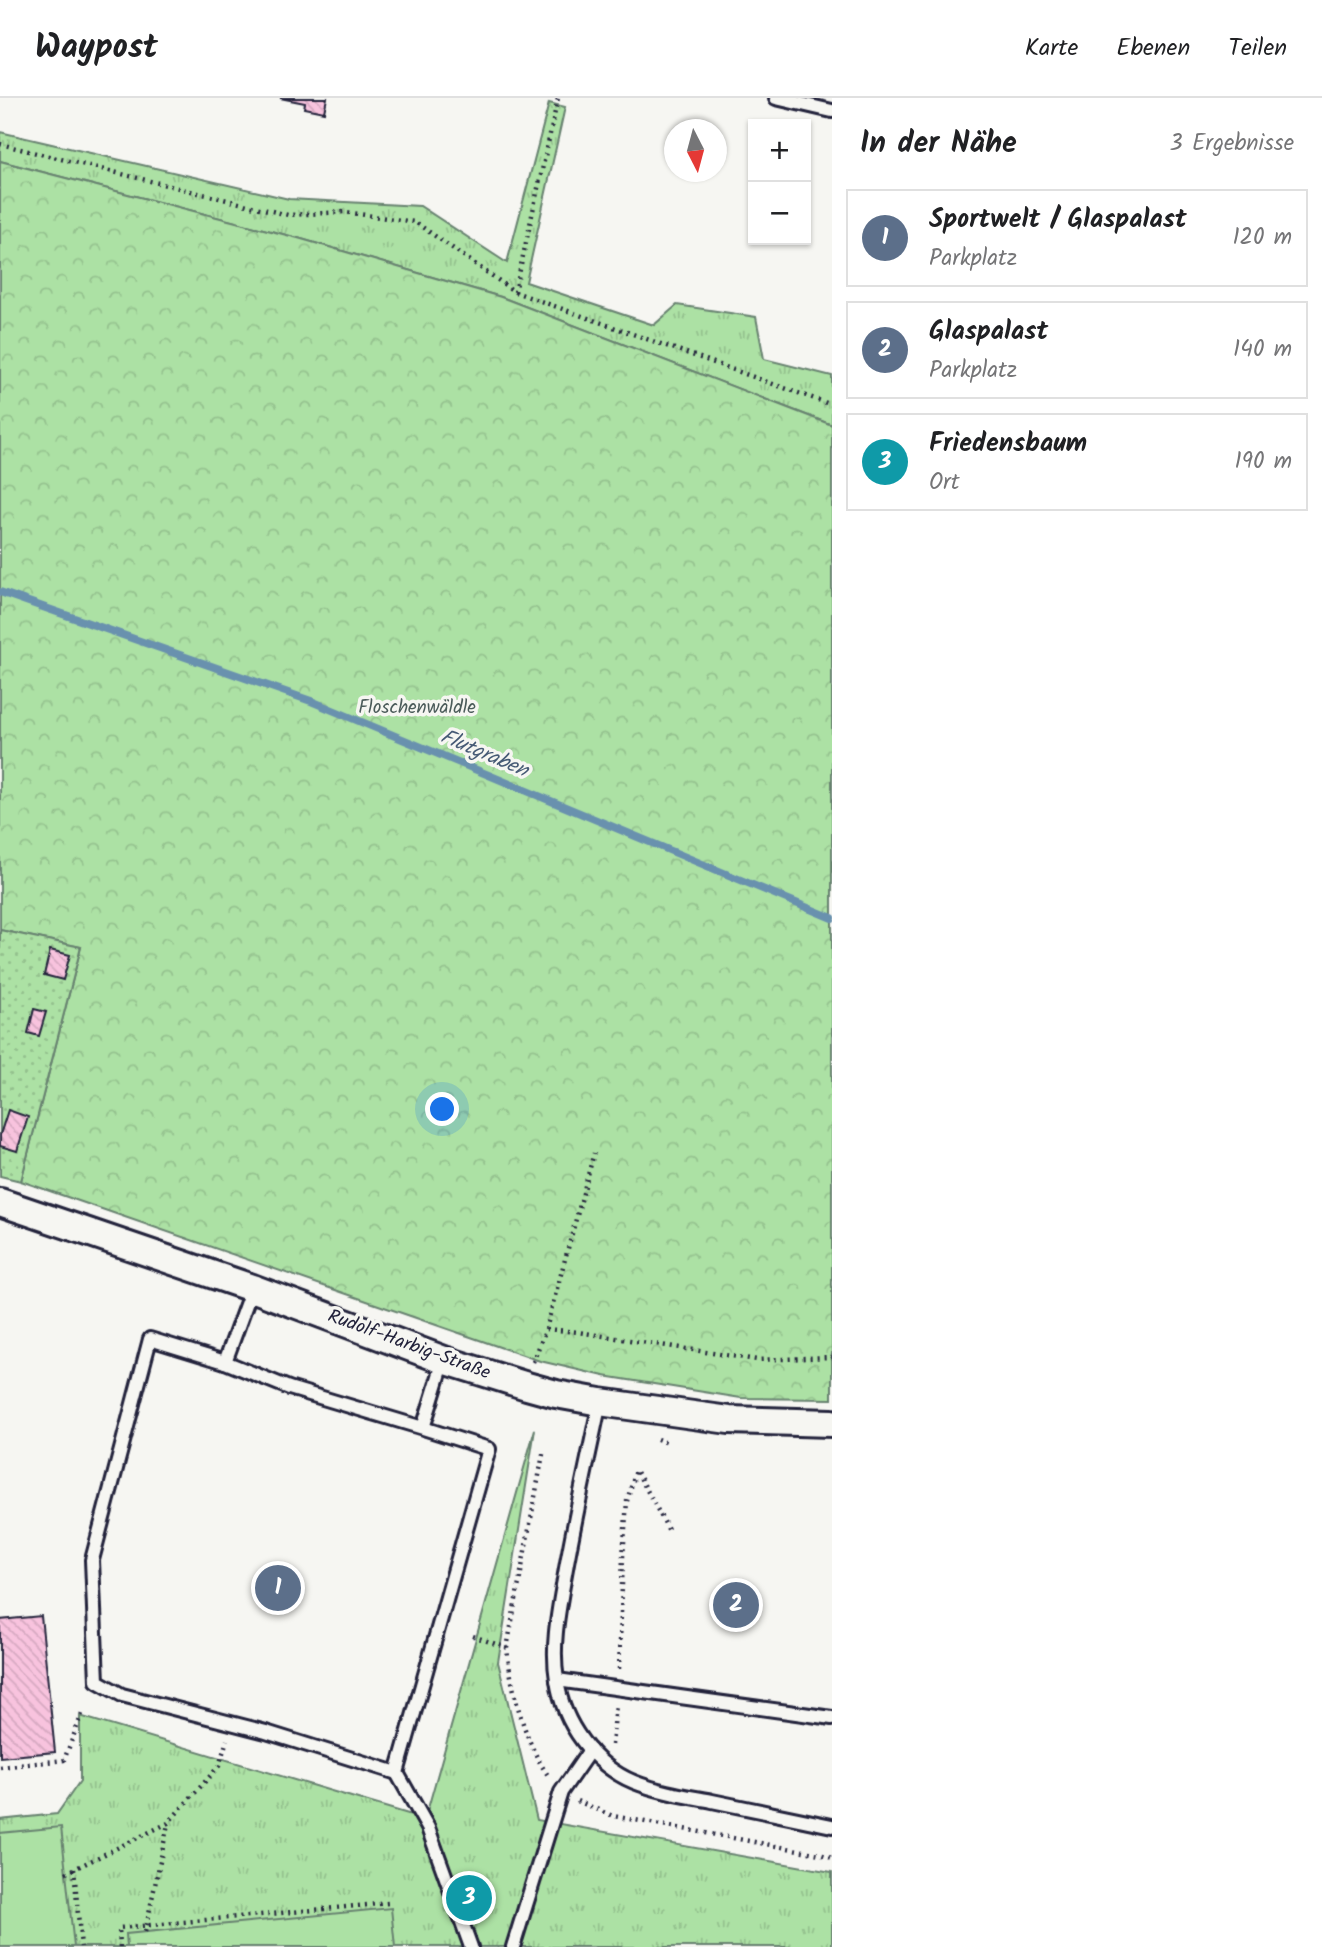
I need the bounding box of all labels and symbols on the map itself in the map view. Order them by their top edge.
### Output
north arrow [664,119,727,182]
park label: Floschenwäldle [358,693,476,723]
water label: Flutgraben [435,721,535,788]
your location [425,1092,459,1126]
street label: Rudolf-Harbig-Straße [323,1302,495,1389]
pin: 1 [255,1562,301,1614]
pin: 2 [713,1579,759,1631]
pin: 3 [446,1872,492,1924]

